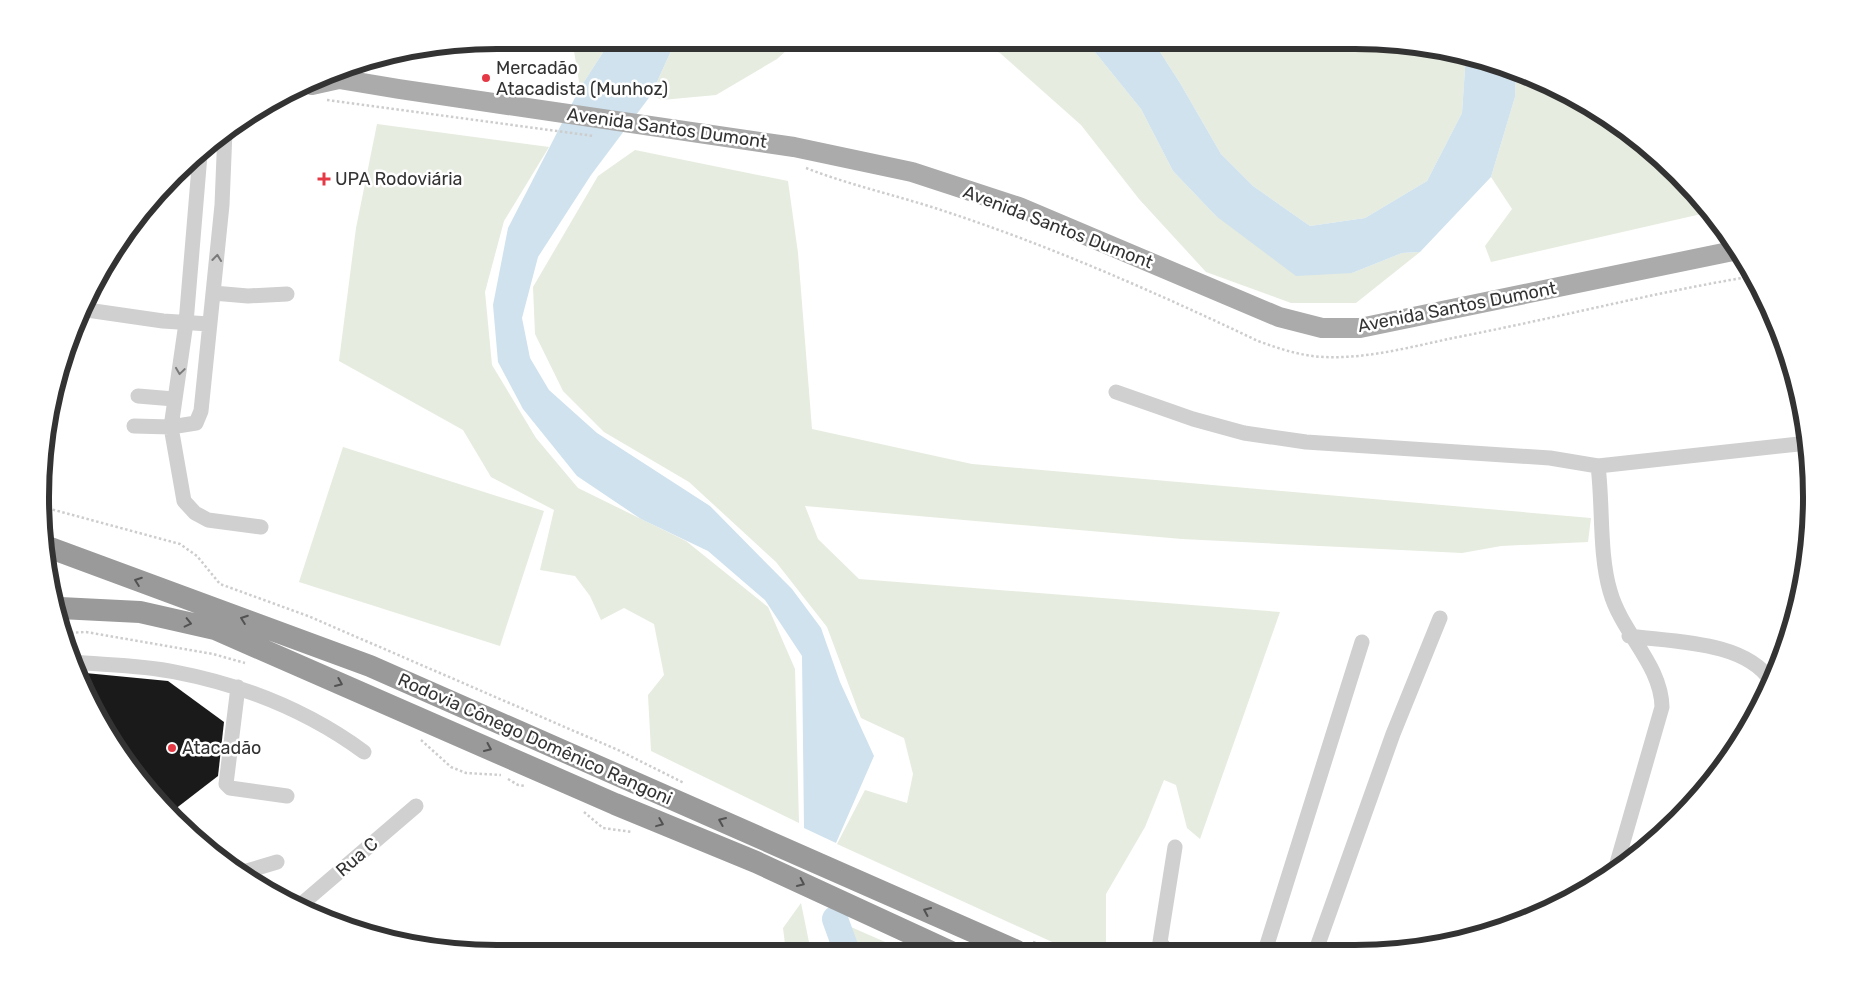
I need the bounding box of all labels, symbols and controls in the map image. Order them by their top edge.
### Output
place label: Mercadão Atacadista (Munhoz) [496,57,668,100]
marker: Mercadão Atacadista (Munhoz) [480,72,492,84]
street label: Avenida Santos Dumont [566,103,768,153]
place label: UPA Rodoviária [335,168,463,190]
marker: UPA Rodoviária [317,172,331,186]
street label: Avenida Santos Dumont [960,181,1156,273]
one-way arrow [211,254,222,262]
street label: Avenida Santos Dumont [1356,277,1558,337]
one-way arrow [175,367,186,375]
one-way arrow [134,577,143,587]
one-way arrow [241,615,249,625]
one-way arrow [184,617,192,628]
street label: Rodovia Cônego Domênico Rangoni [394,668,676,810]
one-way arrow [334,676,343,687]
place label: Atacadão [182,737,261,759]
one-way arrow [483,741,492,752]
marker: Atacadão [166,742,178,754]
one-way arrow [655,817,664,827]
one-way arrow [718,817,727,827]
street label: Rua C [331,833,383,881]
one-way arrow [796,876,805,887]
one-way arrow [923,906,932,917]

